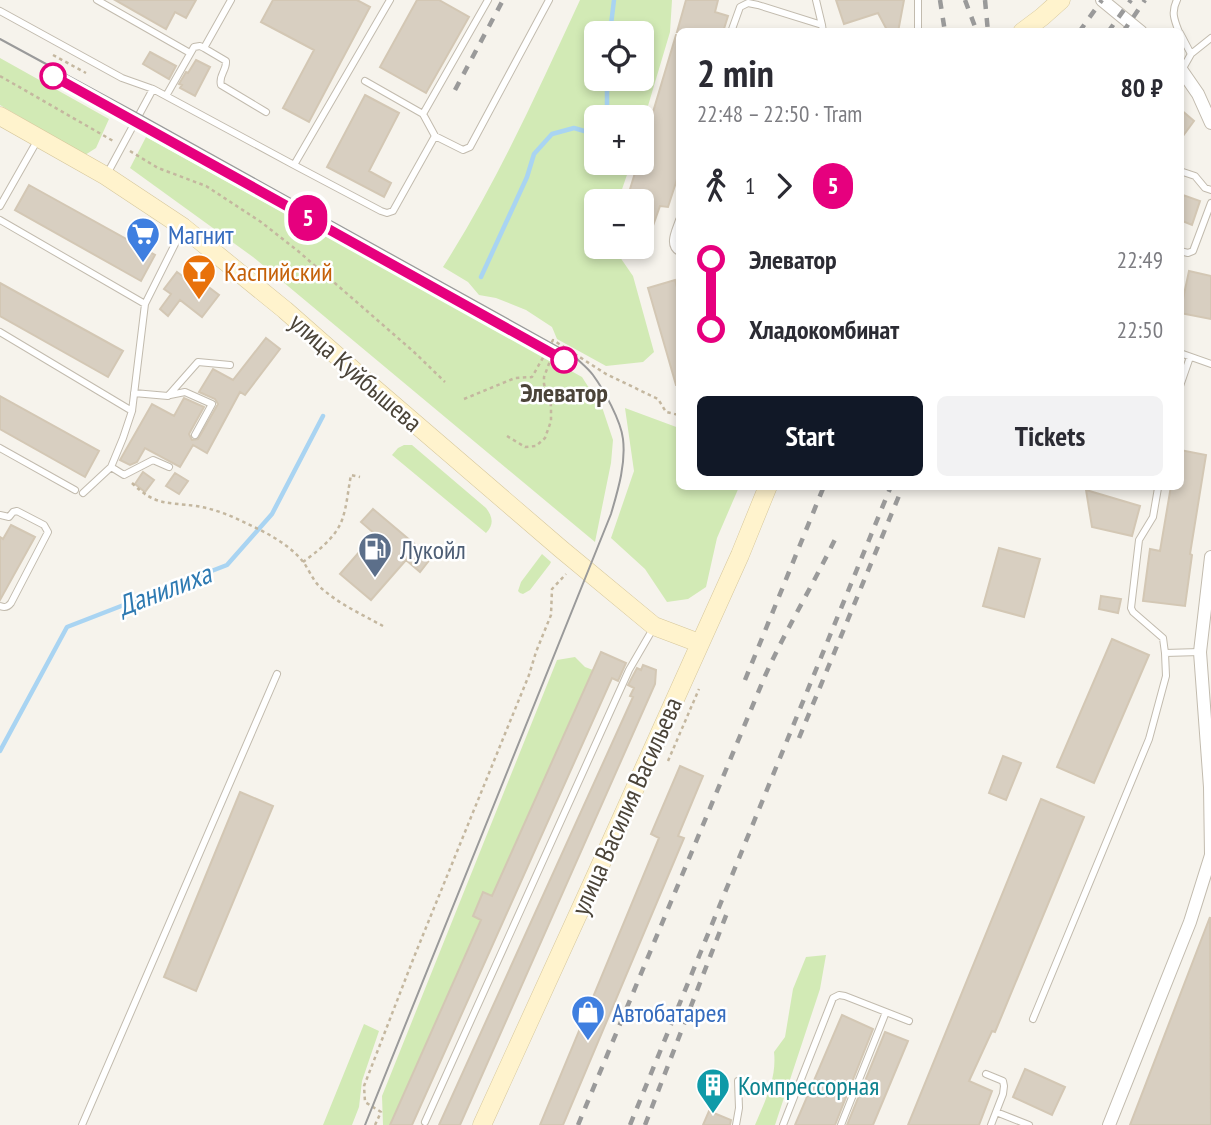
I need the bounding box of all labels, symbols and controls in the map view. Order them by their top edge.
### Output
map controls [584,21,654,259]
button: locate [584,21,654,91]
text: 2 min [697,48,774,97]
unlabelled marker [40,63,66,89]
text: 80 ₽ [1120,71,1163,104]
text: 22:48 – 22:50 · Tram [697,99,862,128]
button: + [584,105,654,175]
icon: walk [697,167,735,205]
icon: forward [765,167,803,205]
text: 5 [827,170,839,201]
text: 1 [745,171,755,200]
button: − [584,189,654,259]
line badge: 5 [285,195,331,241]
text: 5 [302,202,314,233]
supermarket icon: Магнит [124,215,162,264]
place label: Магнит [168,218,234,251]
text: Элеватор [749,243,837,276]
text: 22:49 [1117,245,1163,274]
bar icon: Каспийский [180,252,218,301]
place label: Каспийский [224,255,333,288]
street label: улица Куйбышева [283,305,429,439]
text: Хладокомбинат [749,313,899,346]
text: 22:50 [1117,315,1163,344]
marker: Элеватор [551,347,577,373]
place label: Элеватор [520,376,608,409]
button: Start [697,396,923,476]
button: Tickets [937,396,1163,476]
fuel station icon: Лукойл [356,530,394,579]
place label: Лукойл [399,533,466,566]
water label: Данилиха [111,554,218,624]
street label: улица Василия Васильева [563,692,689,920]
shop icon: Автобатарея [569,993,607,1042]
place label: Автобатарея [612,996,726,1029]
building icon: Компрессорная [694,1066,732,1115]
place label: Компрессорная [738,1069,879,1102]

